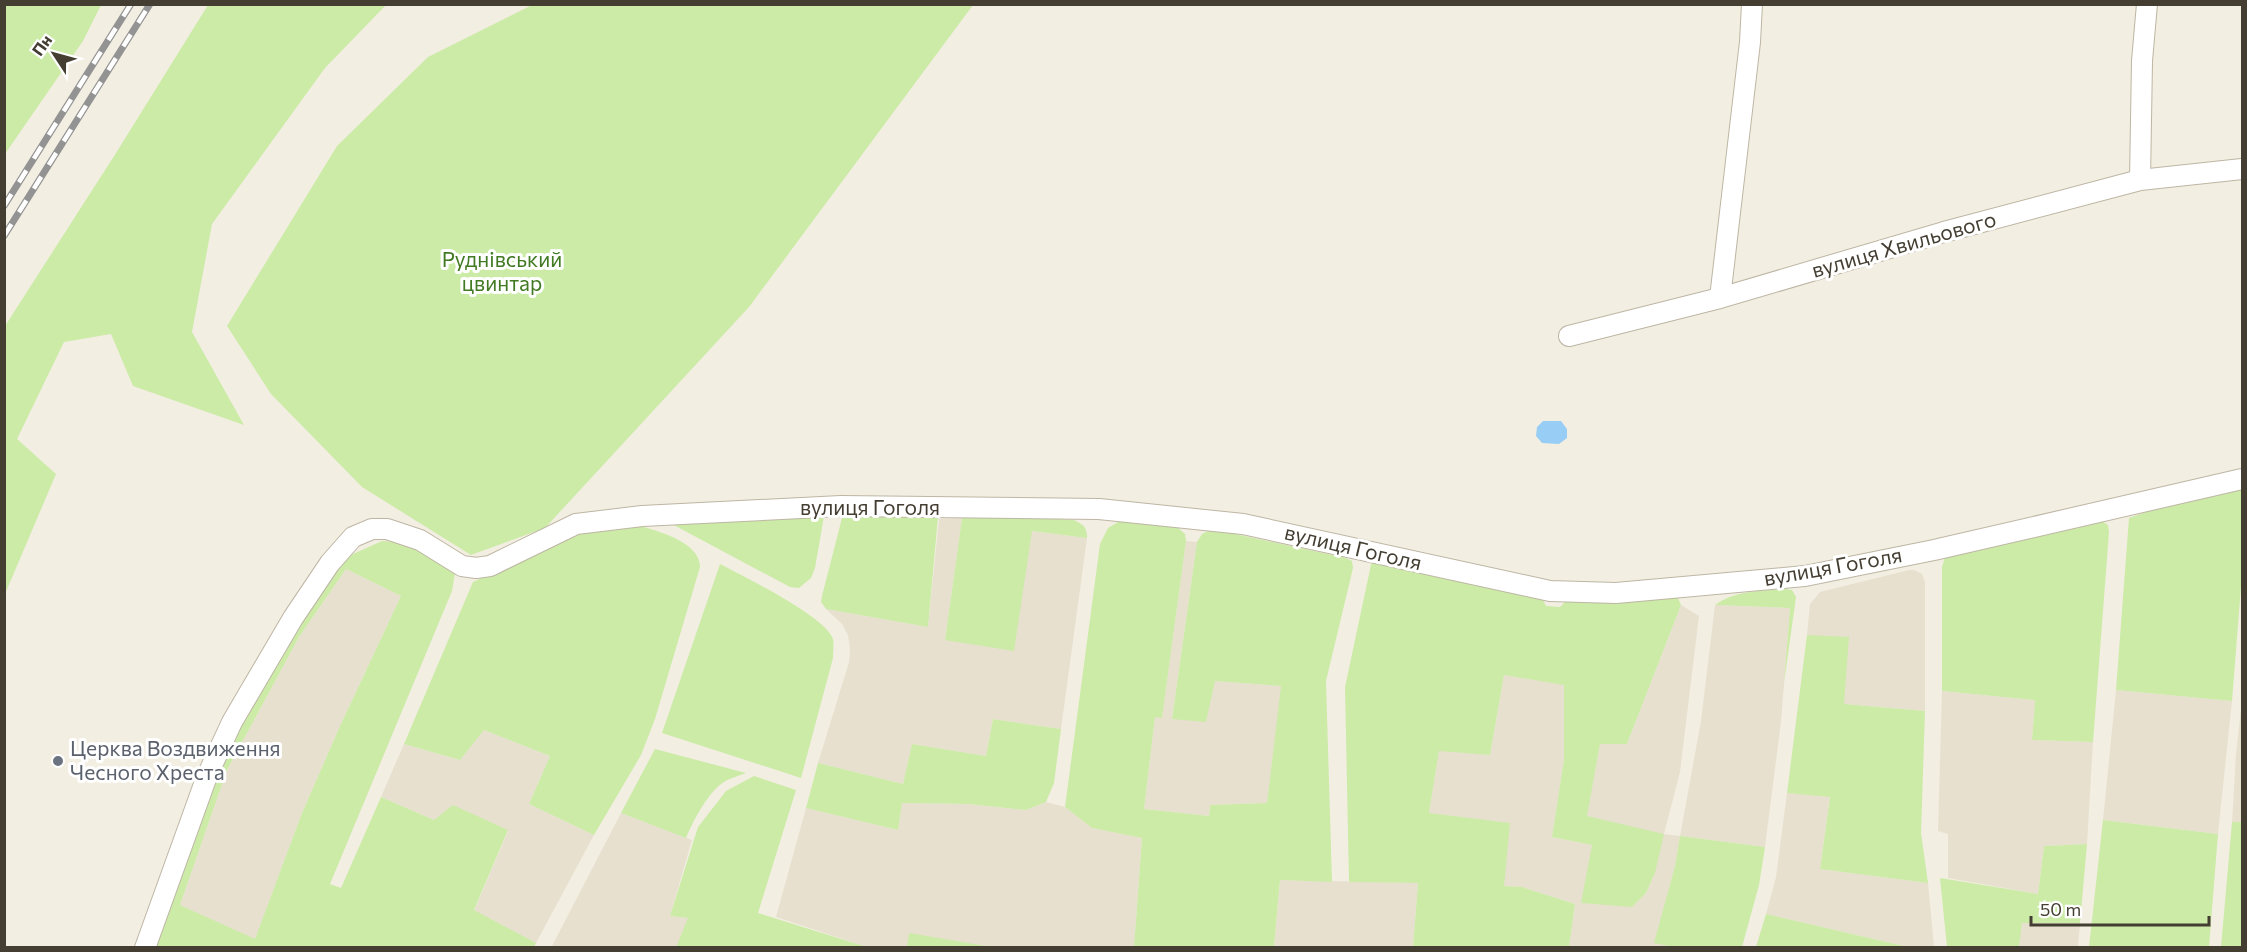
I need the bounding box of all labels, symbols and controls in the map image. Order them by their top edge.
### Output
north arrow [24,24,84,84]
text: Пн [28,31,55,59]
street label: вулиця Хвильового [1808,205,1999,282]
park label: Руднівський цвинтар [442,246,562,295]
street label: вулиця Гоголя [800,494,940,519]
street label: вулиця Гоголя [1282,519,1424,574]
street label: вулиця Гоголя [1762,541,1904,590]
place label: Церква Воздвиження Чесного Хреста [70,735,281,784]
marker: Церква Воздвиження Чесного Хреста [51,754,65,768]
scale bar [2031,889,2210,927]
text: 50 m [2040,898,2081,920]

